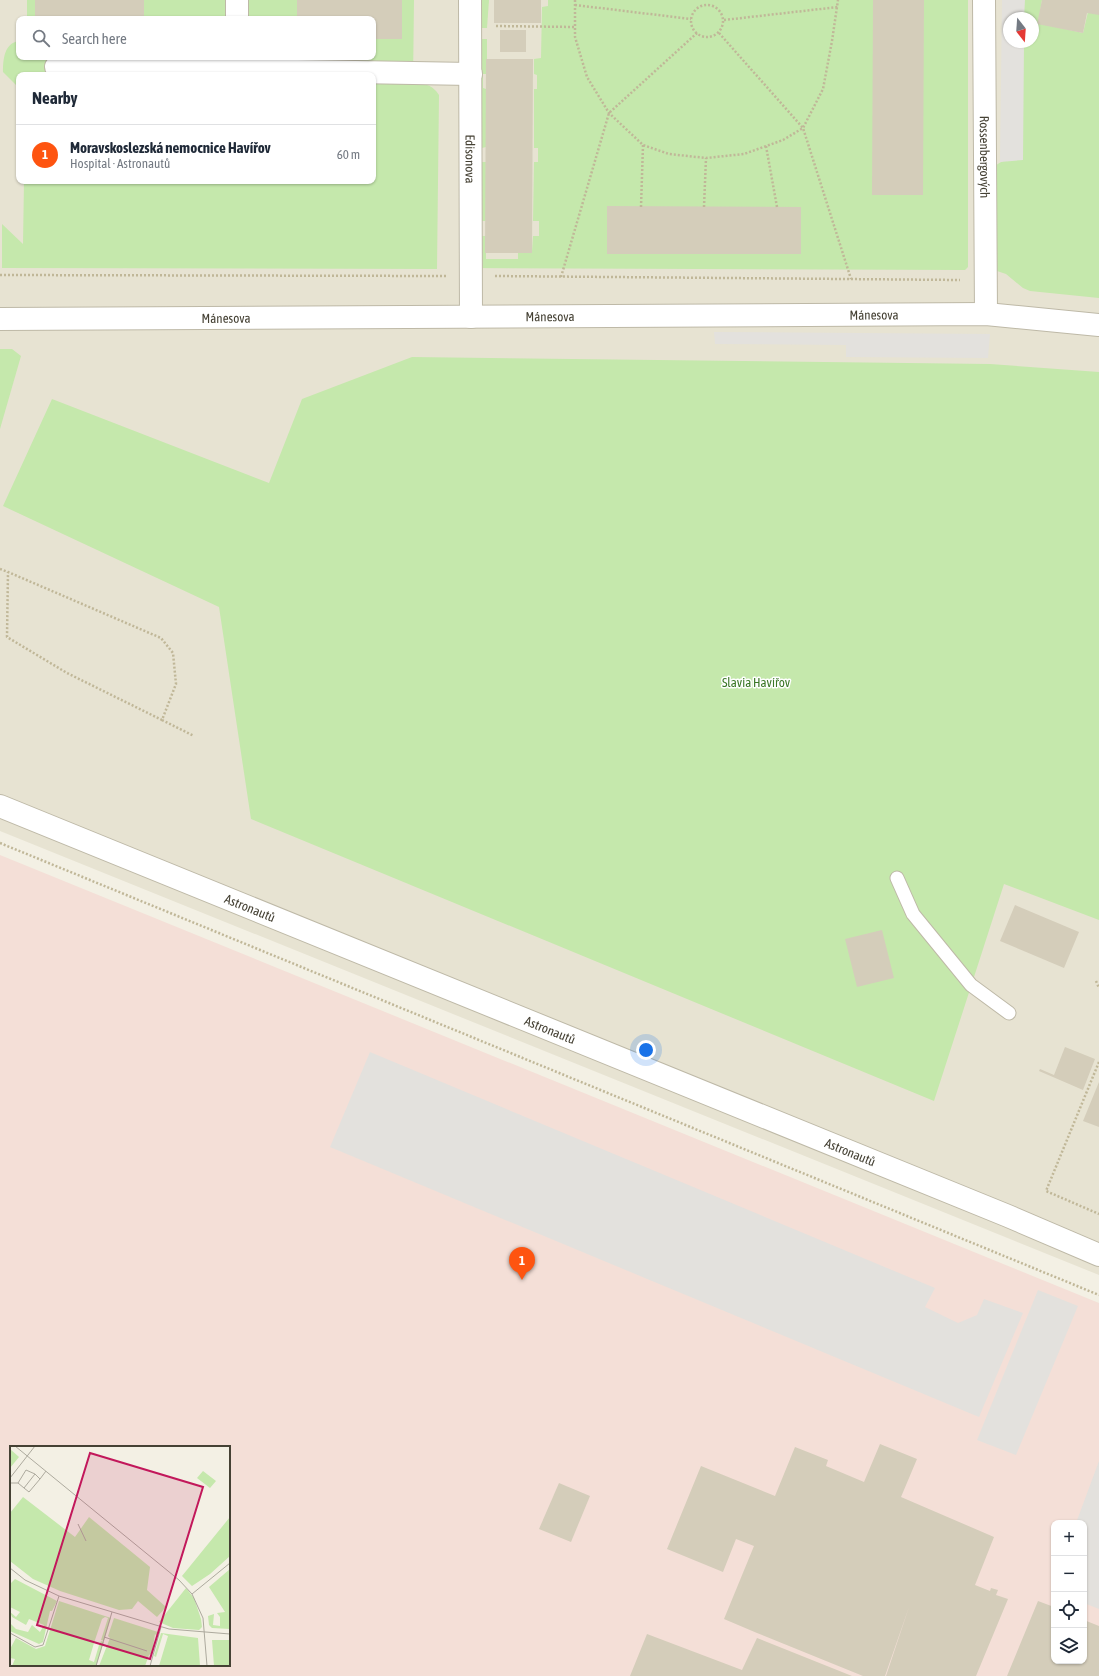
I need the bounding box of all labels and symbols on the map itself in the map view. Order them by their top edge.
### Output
north arrow [1003,12,1039,48]
street label: Rossenbergových [977,116,992,198]
street label: Edisonova [462,134,478,184]
street label: Mánesova [850,307,898,323]
street label: Mánesova [526,309,574,324]
street label: Mánesova [202,311,250,326]
park label: Slavia Havířov [722,675,791,690]
street label: Astronautů [222,891,277,925]
street label: Astronautů [522,1013,578,1047]
your location [636,1040,656,1060]
street label: Astronautů [823,1135,878,1169]
pin: 1 [509,1247,535,1280]
inset map [10,1446,230,1666]

